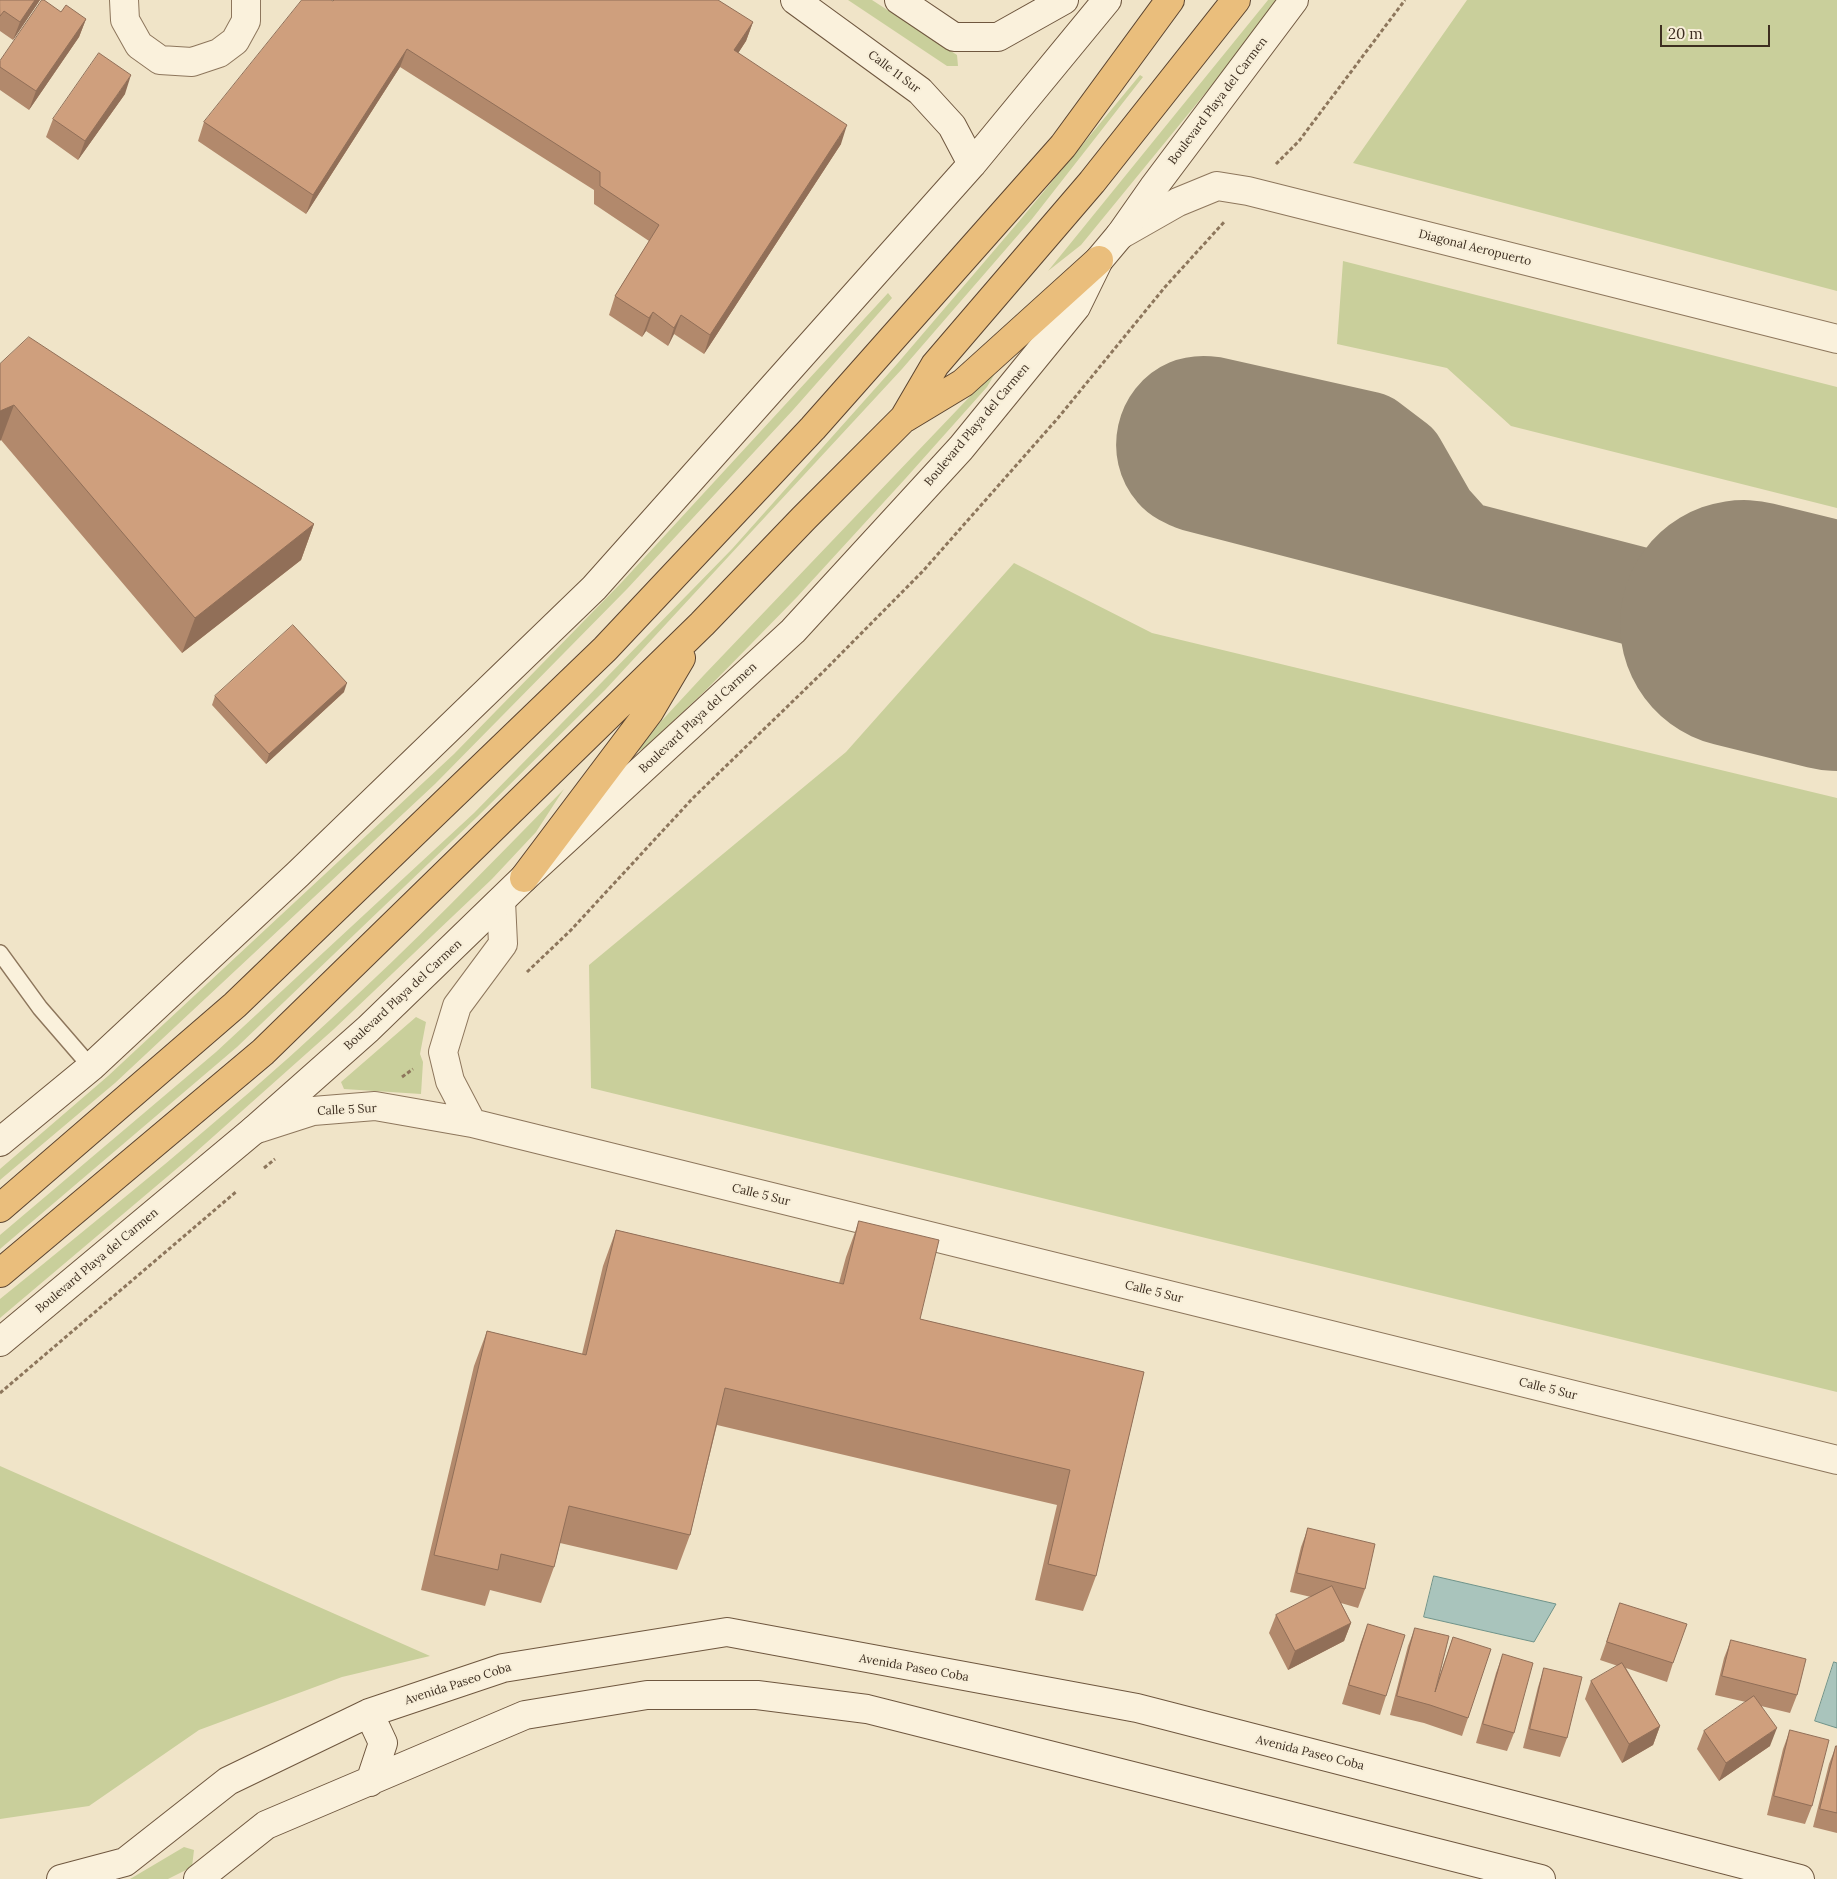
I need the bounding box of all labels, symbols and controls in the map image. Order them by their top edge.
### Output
scale bar [1662,15,1772,47]
text: 20 m [1668,24,1703,43]
street label: Boulevard Playa del Carmen [1165,35,1271,167]
street label: Calle 11 Sur [865,48,923,96]
street label: Diagonal Aeropuerto [1417,227,1533,269]
street label: Boulevard Playa del Carmen [921,361,1033,489]
street label: Boulevard Playa del Carmen [636,660,760,776]
street label: Boulevard Playa del Carmen [341,937,465,1053]
street label: Calle 5 Sur [317,1101,377,1119]
street label: Calle 5 Sur [730,1181,792,1209]
street label: Boulevard Playa del Carmen [33,1205,161,1317]
street label: Calle 5 Sur [1123,1278,1185,1306]
street label: Calle 5 Sur [1517,1375,1579,1403]
street label: Avenida Paseo Coba [858,1651,970,1685]
street label: Avenida Paseo Coba [403,1660,513,1708]
street label: Avenida Paseo Coba [1254,1733,1366,1773]

